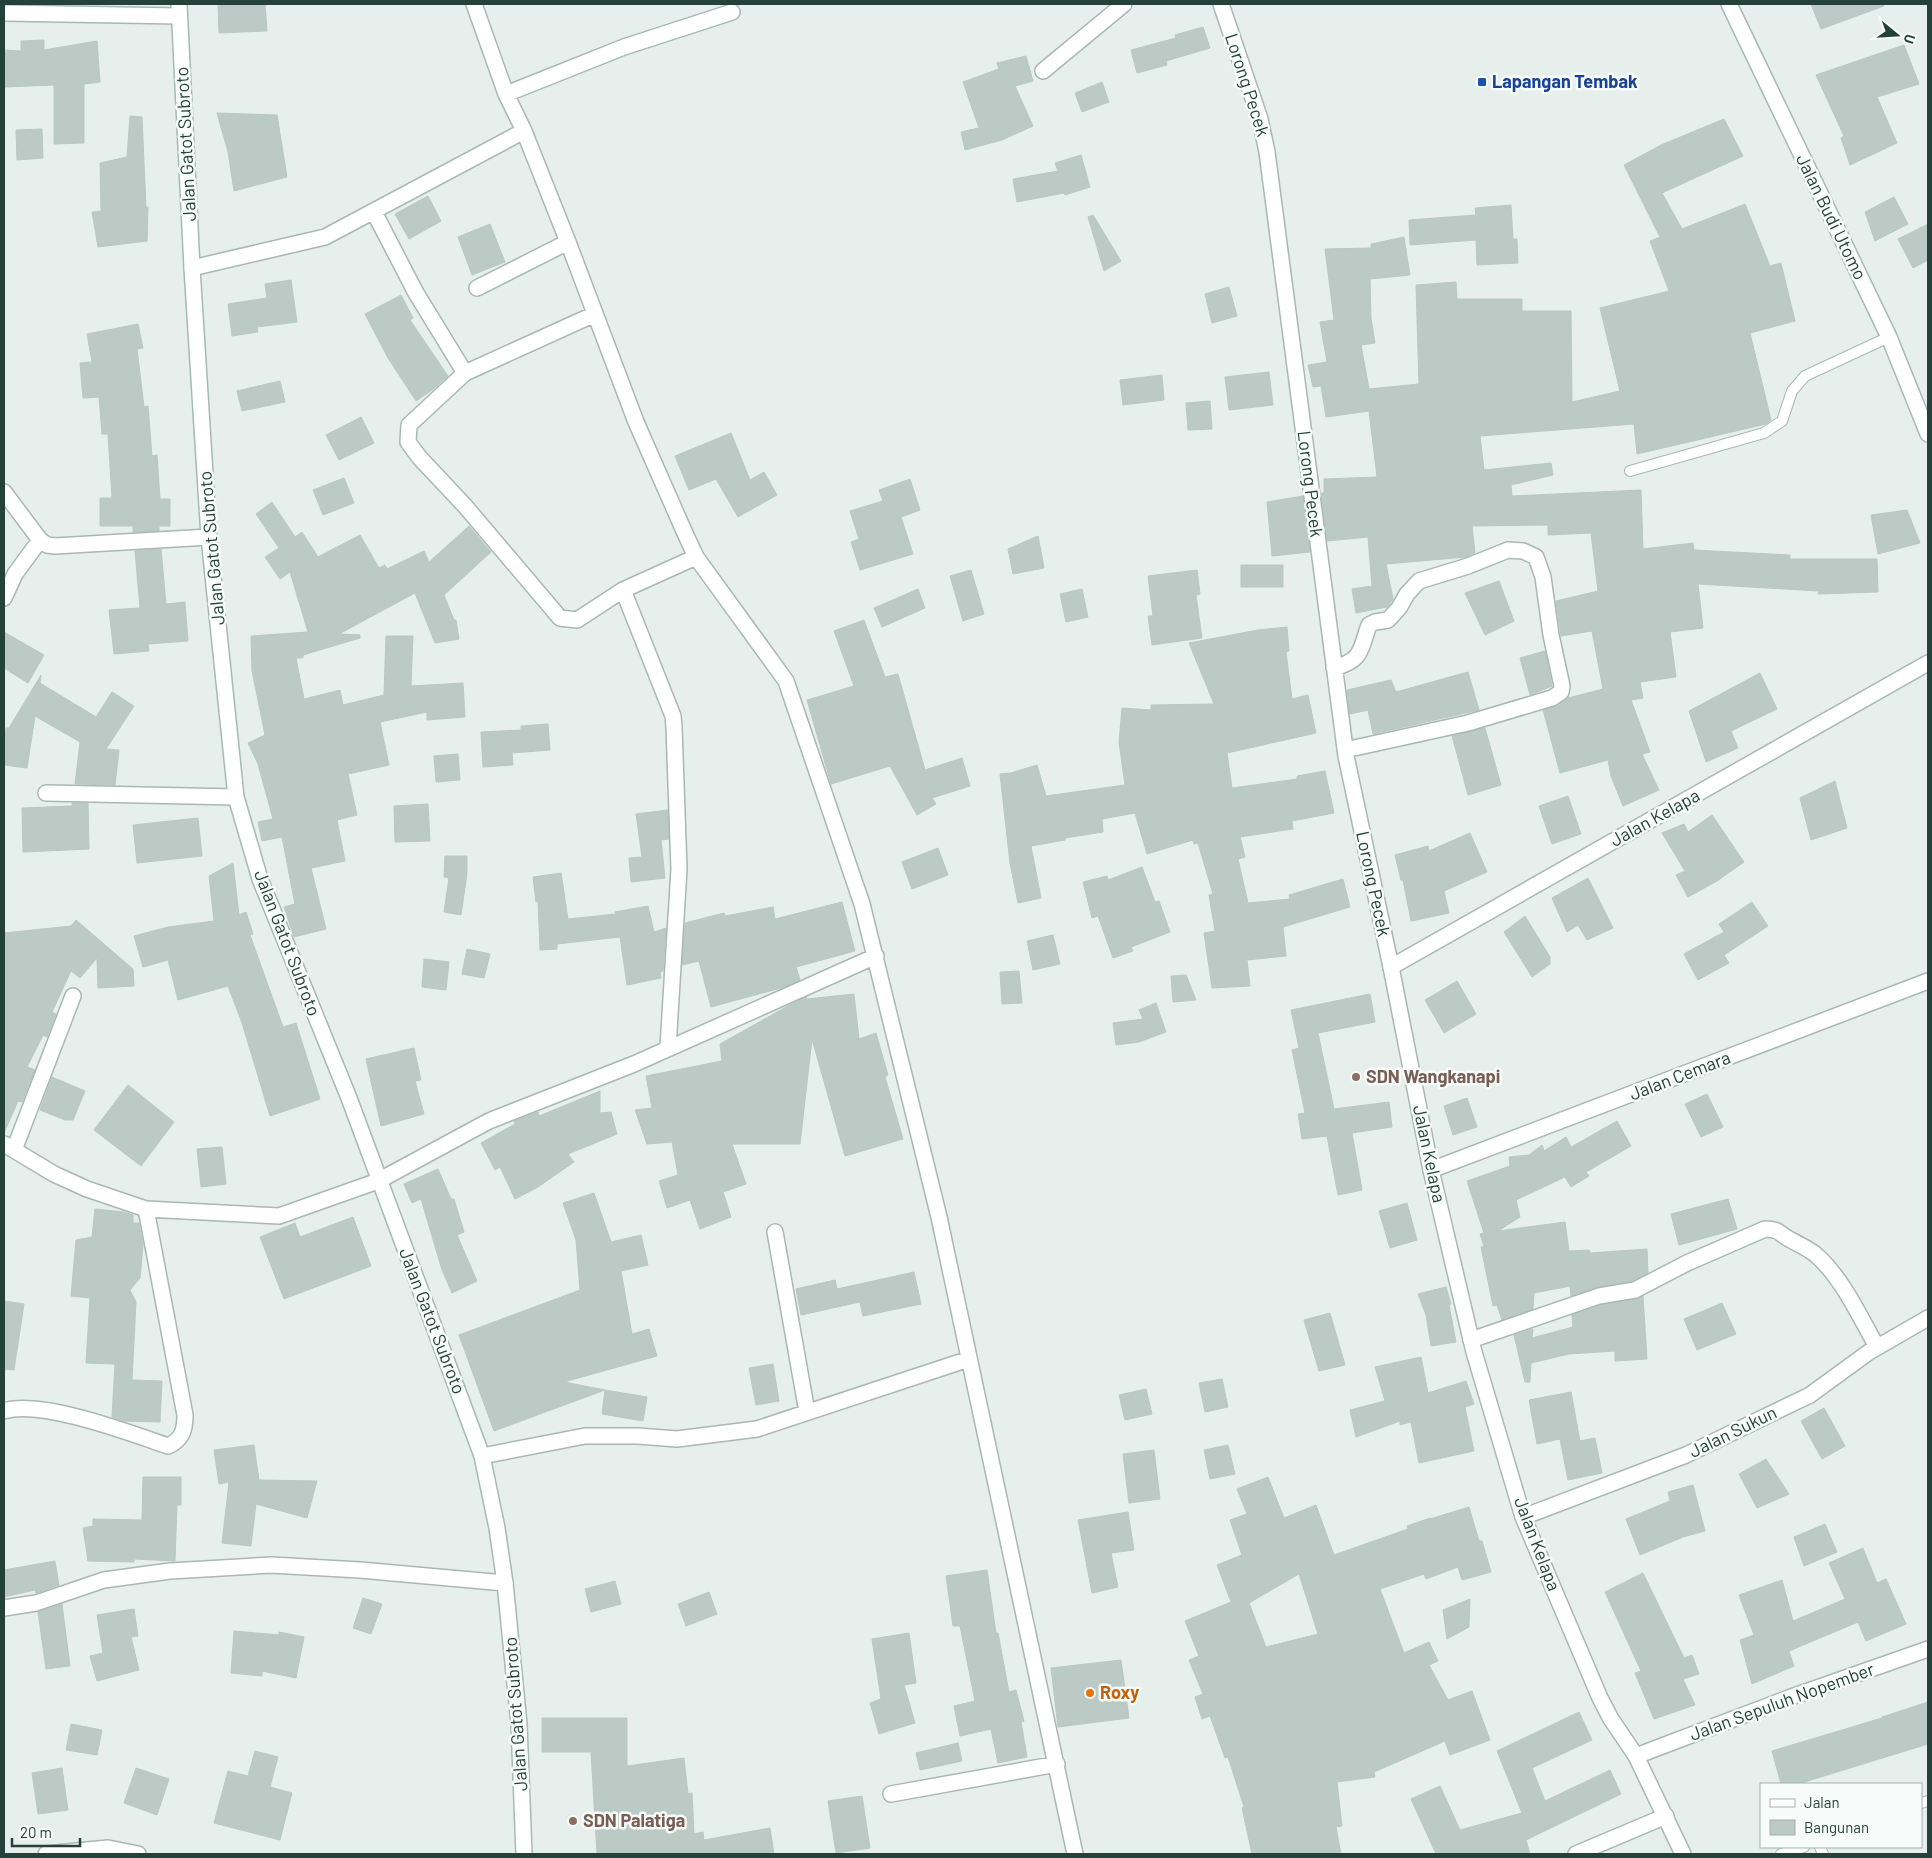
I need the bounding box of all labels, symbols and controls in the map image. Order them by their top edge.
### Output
north arrow [1872,10,1922,60]
street label: Lorong Pecek [1221,30,1275,139]
text: U [1900,32,1919,46]
street label: Jalan Gatot Subroto [170,66,200,222]
place label: Lapangan Tembak [1492,70,1638,92]
marker: Lapangan Tembak [1476,76,1488,88]
street label: Jalan Budi Utomo [1792,150,1872,283]
street label: Lorong Pecek [1294,429,1328,538]
street label: Jalan Gatot Subroto [193,470,229,626]
street label: Jalan Kelapa [1606,783,1703,851]
street label: Lorong Pecek [1352,829,1396,938]
street label: Jalan Gatot Subroto [250,867,326,1019]
street label: Jalan Cemara [1626,1046,1733,1104]
place label: SDN Wangkanapi [1366,1065,1500,1087]
marker: SDN Wangkanapi [1350,1071,1362,1083]
street label: Jalan Kelapa [1409,1103,1451,1205]
street label: Jalan Gatot Subroto [395,1245,471,1397]
street label: Jalan Sukun [1685,1400,1780,1462]
street label: Jalan Kelapa [1510,1493,1566,1594]
street label: Jalan Gatot Subroto [499,1636,531,1792]
street label: Jalan Sepuluh Nopember [1686,1657,1878,1745]
place label: Roxy [1100,1681,1139,1703]
marker: Roxy [1084,1687,1096,1699]
legend [1760,1783,1922,1848]
text: Jalan [1804,1793,1840,1811]
place label: SDN Palatiga [583,1809,685,1831]
marker: SDN Palatiga [567,1815,579,1827]
scale bar [12,1816,80,1848]
text: Bangunan [1804,1818,1869,1836]
text: 20 m [20,1823,52,1841]

